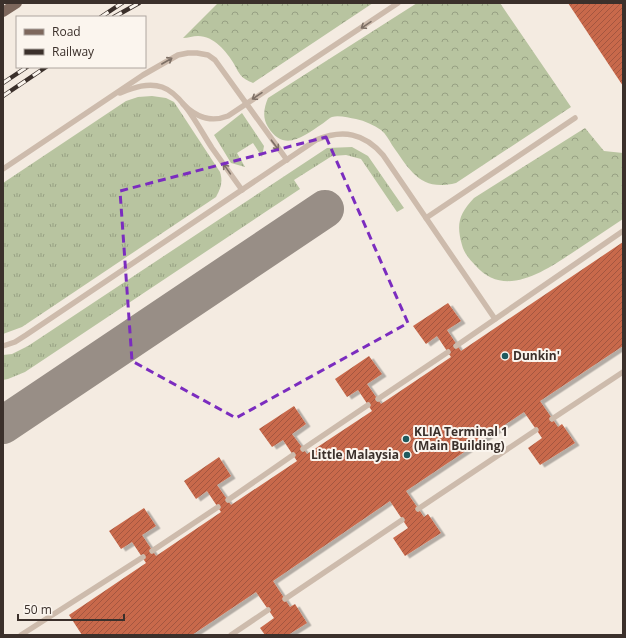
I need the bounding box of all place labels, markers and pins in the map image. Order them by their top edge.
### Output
place label: Dunkin' [513,347,560,364]
marker: Dunkin' [500,351,510,361]
place label: KLIA Terminal 1 (Main Building) [414,423,508,454]
marker: KLIA Terminal 1 (Main Building) [401,434,411,444]
place label: Little Malaysia [311,446,399,463]
marker: Little Malaysia [402,450,412,460]

